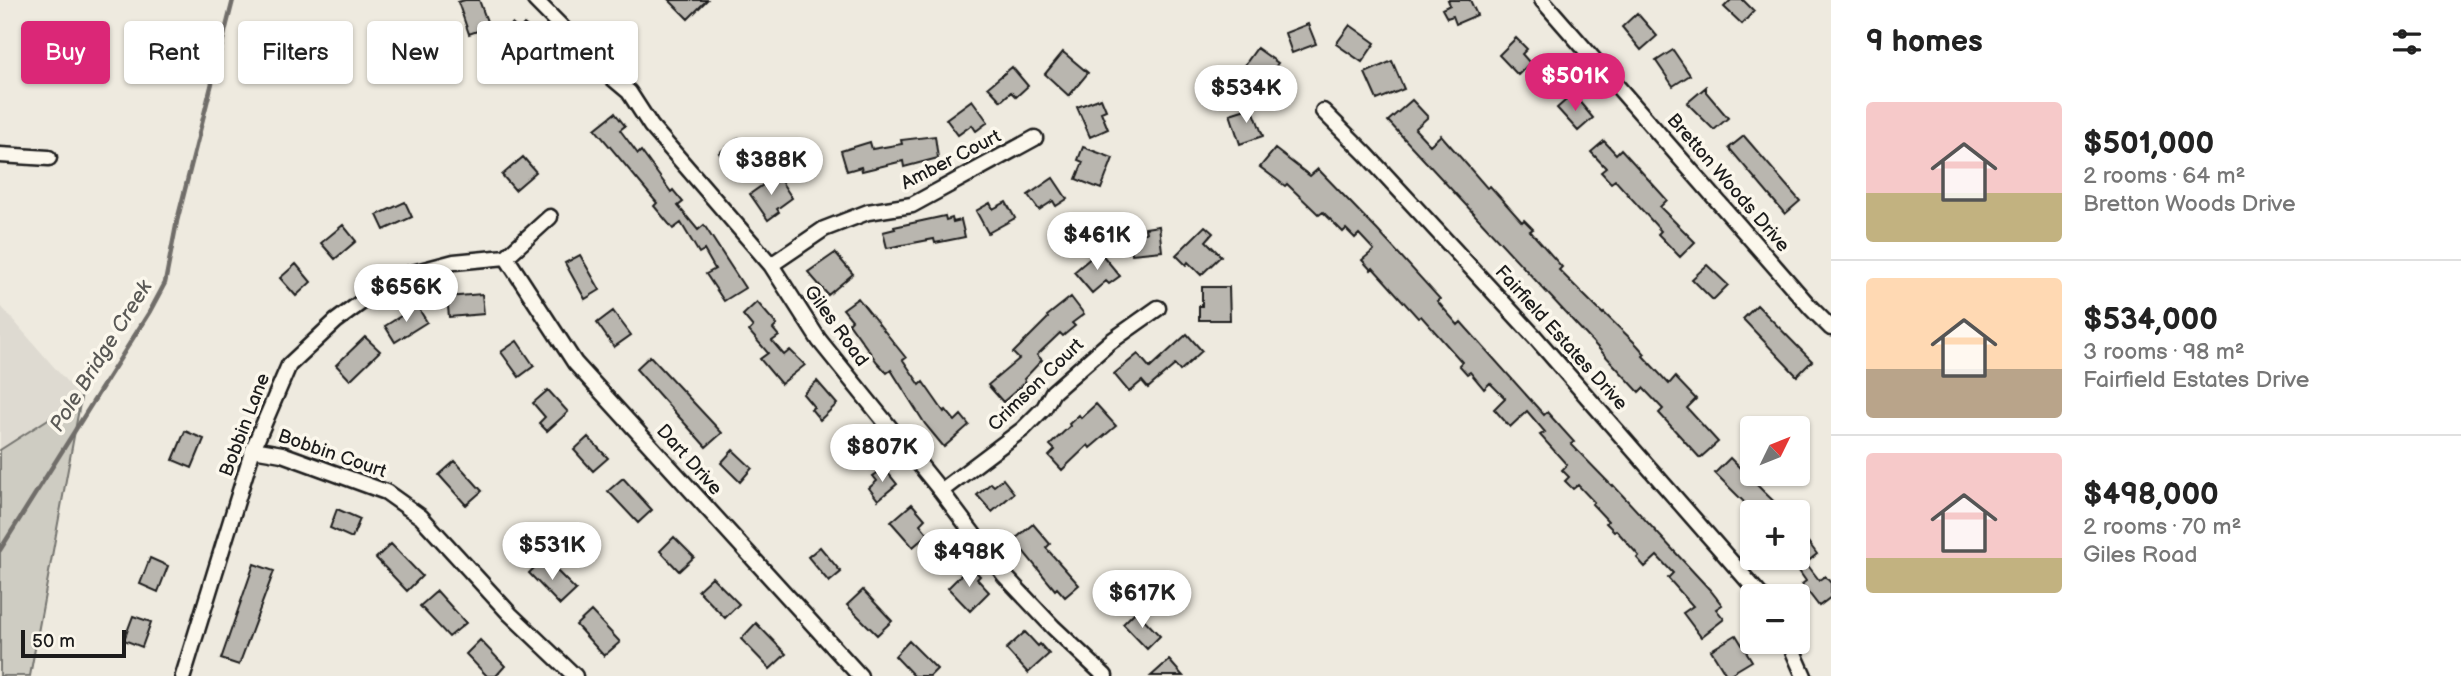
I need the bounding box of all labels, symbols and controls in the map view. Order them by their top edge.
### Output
chip: Buy [21,21,110,84]
chip: Rent [124,21,224,84]
chip: Filters [238,21,353,84]
chip: New [367,21,463,84]
chip: Apartment [477,21,638,84]
icon: filters [2388,23,2426,61]
text: 9 homes [1866,24,1983,60]
pin: $501K [1526,54,1624,113]
text: $501K [1541,62,1609,90]
pin: $534K [1197,66,1295,125]
text: $534K [1210,74,1282,102]
street label: Bretton Woods Drive [1662,109,1794,257]
street label: Amber Court [897,125,1005,195]
text: $501,000 [2083,126,2214,162]
icon: home [1922,130,2006,214]
pin: $388K [722,138,820,197]
text: $388K [735,146,807,174]
text: 2 rooms · 64 m² [2083,162,2245,190]
text: Bretton Woods Drive [2083,190,2296,218]
pin: $461K [1048,212,1146,272]
text: $461K [1063,221,1131,249]
street label: Fairfield Estates Drive [1490,261,1632,415]
pin: $656K [357,264,455,324]
text: $656K [370,273,442,301]
water label: Pole Bridge Creek [44,275,158,436]
street label: Giles Road [799,281,873,371]
text: $534,000 [2083,302,2218,338]
icon: home [1922,306,2006,390]
street label: Crimson Court [983,333,1089,436]
text: 3 rooms · 98 m² [2083,338,2245,366]
text: Fairfield Estates Drive [2083,366,2310,394]
street label: Bobbin Lane [215,370,275,480]
north arrow [1740,416,1810,486]
map controls [1740,416,1810,654]
street label: Dart Drive [651,420,727,500]
pin: $807K [833,424,931,484]
street label: Bobbin Court [275,425,389,483]
text: $807K [846,433,918,461]
text: $498,000 [2083,477,2219,513]
icon: home [1922,481,2006,565]
button: + [1740,500,1810,570]
text: 2 rooms · 70 m² [2083,513,2242,541]
pin: $531K [503,522,601,582]
pin: $498K [920,530,1018,589]
text: $531K [518,531,586,559]
text: $498K [933,538,1005,566]
text: Giles Road [2083,541,2197,569]
pin: $617K [1093,570,1191,630]
text: $617K [1108,579,1176,607]
button: − [1740,584,1810,654]
scale bar [21,627,126,659]
text: 50 m [32,630,75,653]

